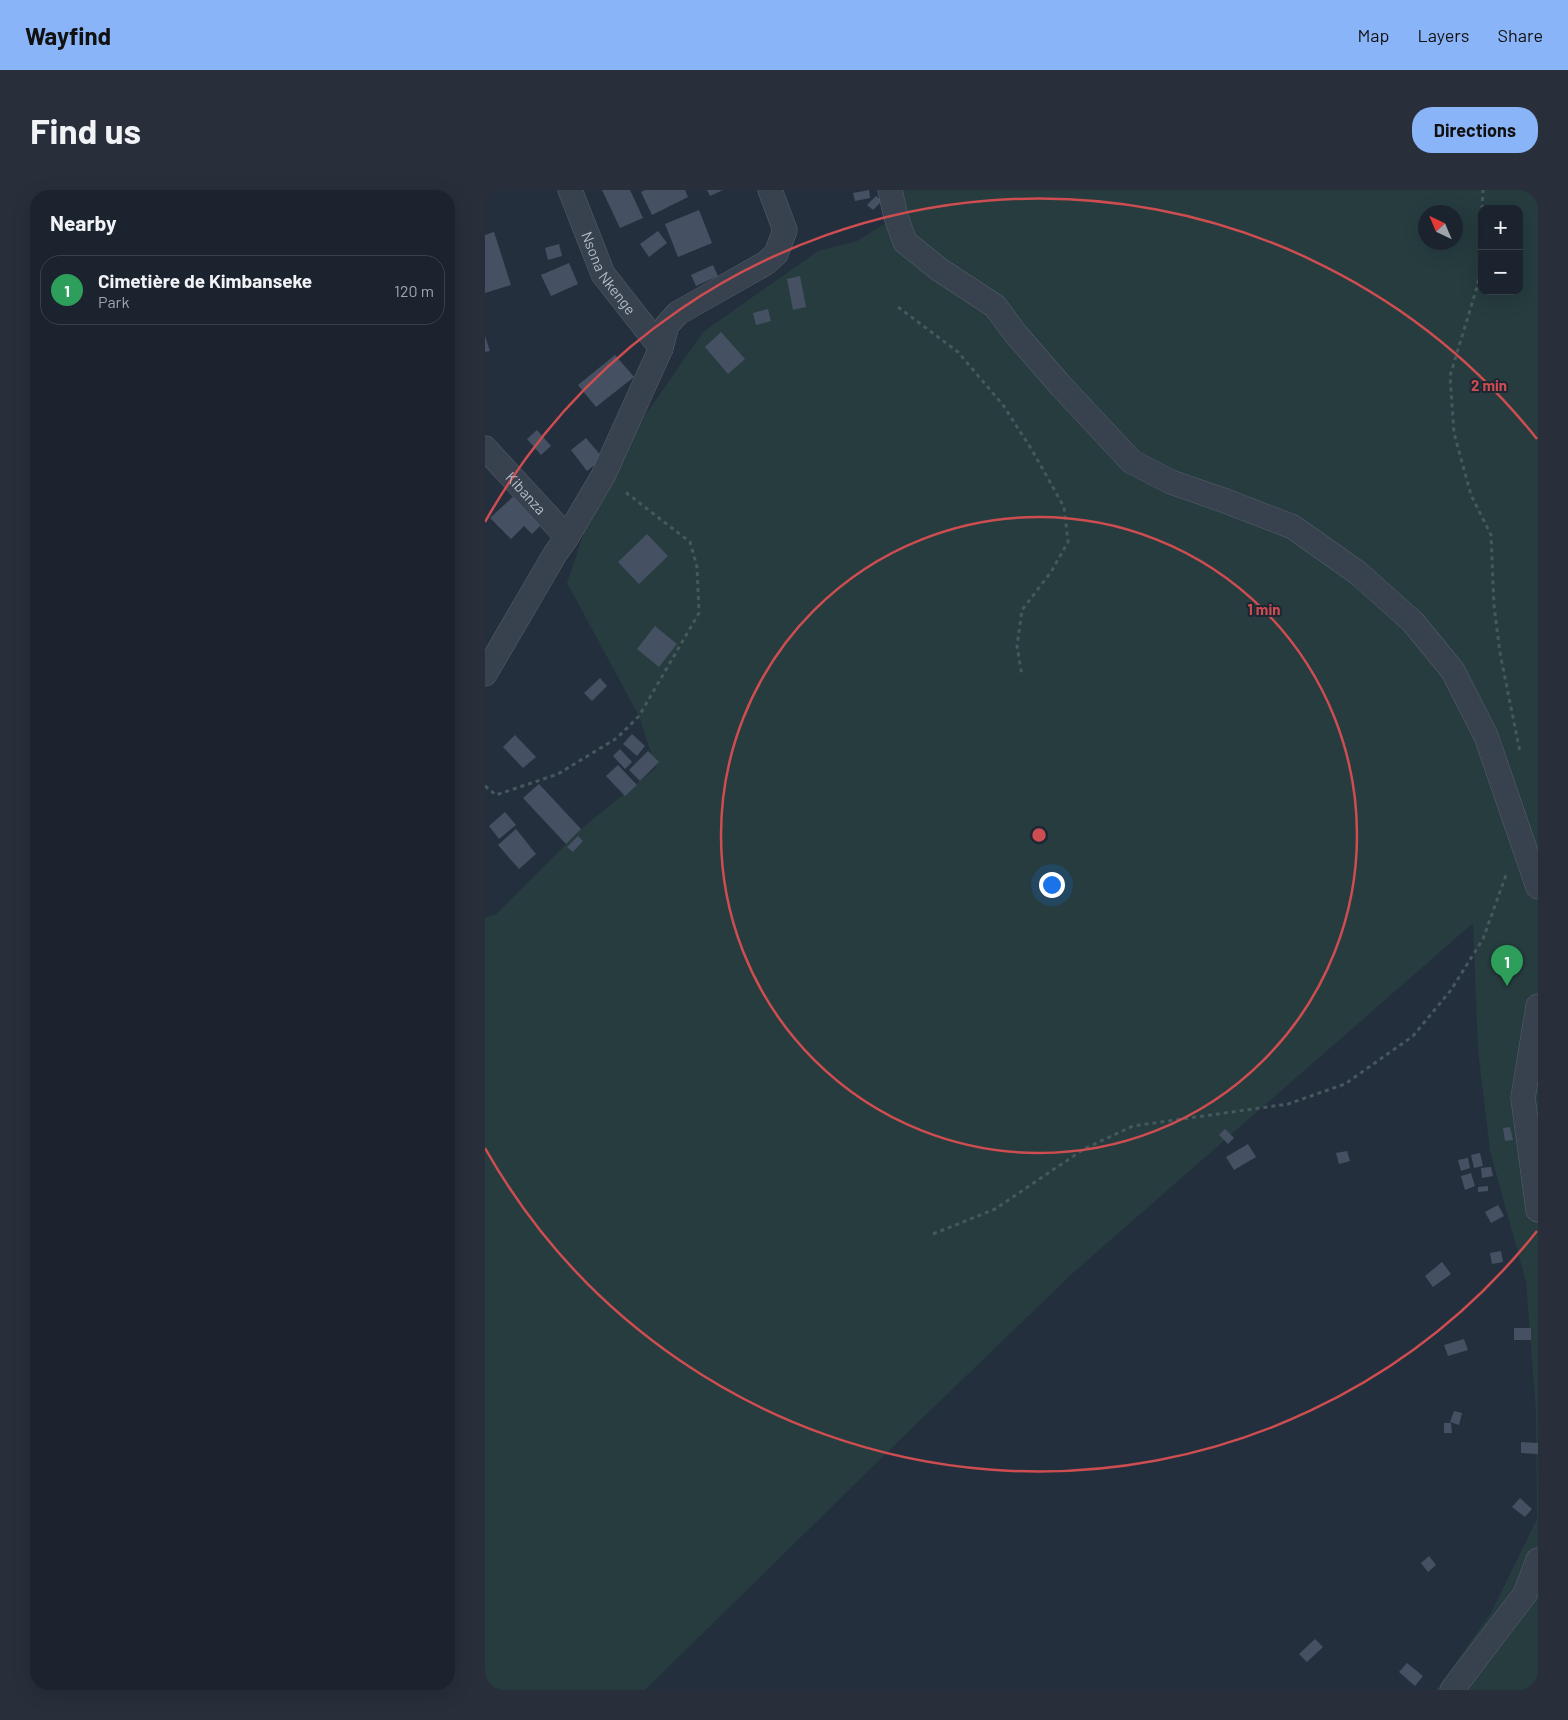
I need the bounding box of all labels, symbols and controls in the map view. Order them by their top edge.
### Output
text: Wayfind [25,21,111,50]
text: Map [1357,24,1389,46]
text: Layers [1417,24,1470,46]
text: Share [1498,24,1543,46]
button: Directions [1412,107,1538,153]
text: Find us [30,109,141,151]
north arrow [1418,205,1463,250]
map controls [1478,205,1523,295]
button: + [1478,205,1523,250]
text: Nearby [50,210,116,235]
street label: Nsona Nkenge [578,229,640,318]
button: − [1478,250,1523,295]
text: Cimetière de Kimbanseke [98,269,312,292]
text: 1 [64,281,70,300]
text: 120 m [394,281,434,300]
text: Park [98,292,129,311]
text: 2 min [1471,376,1507,394]
street label: Kibanza [502,468,550,518]
text: 1 min [1248,600,1280,618]
centre of rings [1030,826,1048,844]
your location [1039,872,1065,898]
pin: 1 [1491,945,1523,986]

